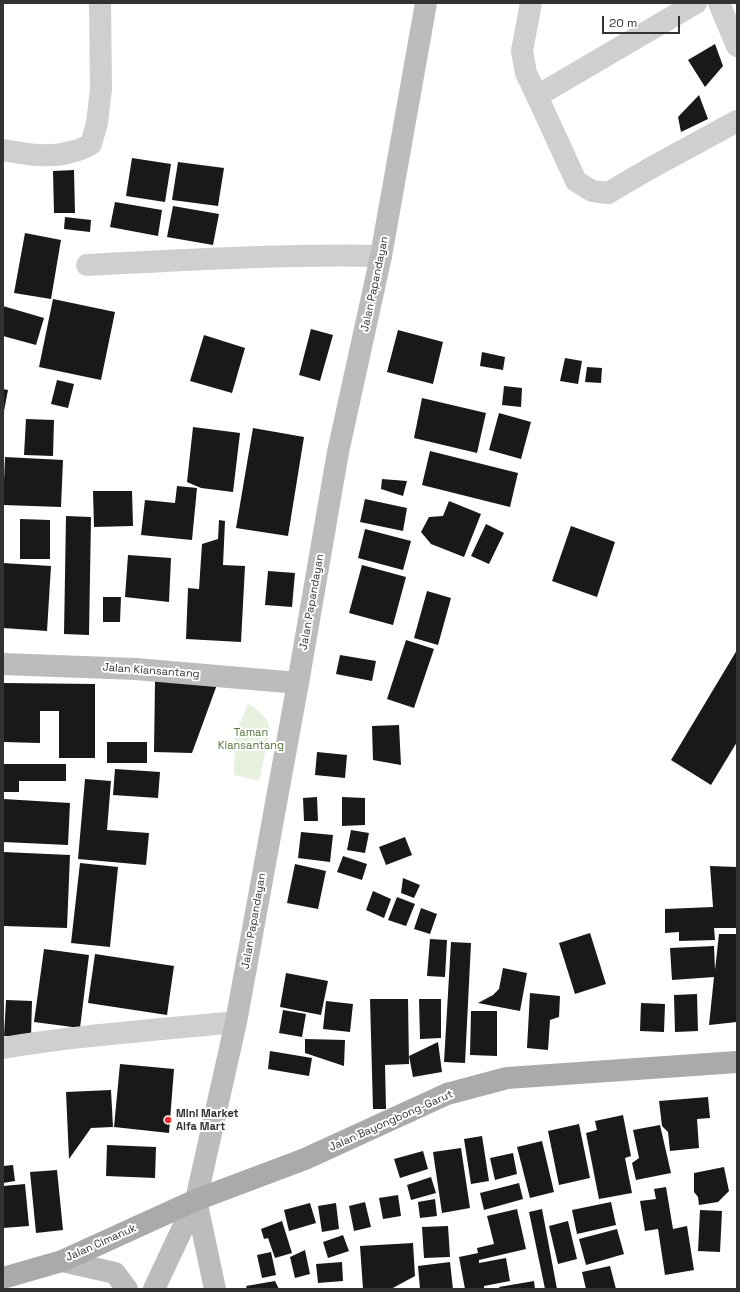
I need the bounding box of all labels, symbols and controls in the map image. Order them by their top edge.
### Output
scale bar [604,8,682,34]
text: 20 m [609,15,637,31]
street label: Jalan Papandayan [358,235,392,333]
street label: Jalan Papandayan [297,553,327,651]
street label: Jalan Kiansantang [102,661,200,681]
park label: Taman Kiansantang [218,726,284,752]
street label: Jalan Papandayan [239,872,269,970]
street label: Jalan Bayongbong-Garut [327,1088,455,1154]
place label: Mini Market Alfa Mart [176,1107,239,1133]
marker: Mini Market Alfa Mart [163,1115,173,1125]
street label: Jalan Cimanuk [64,1222,138,1264]

